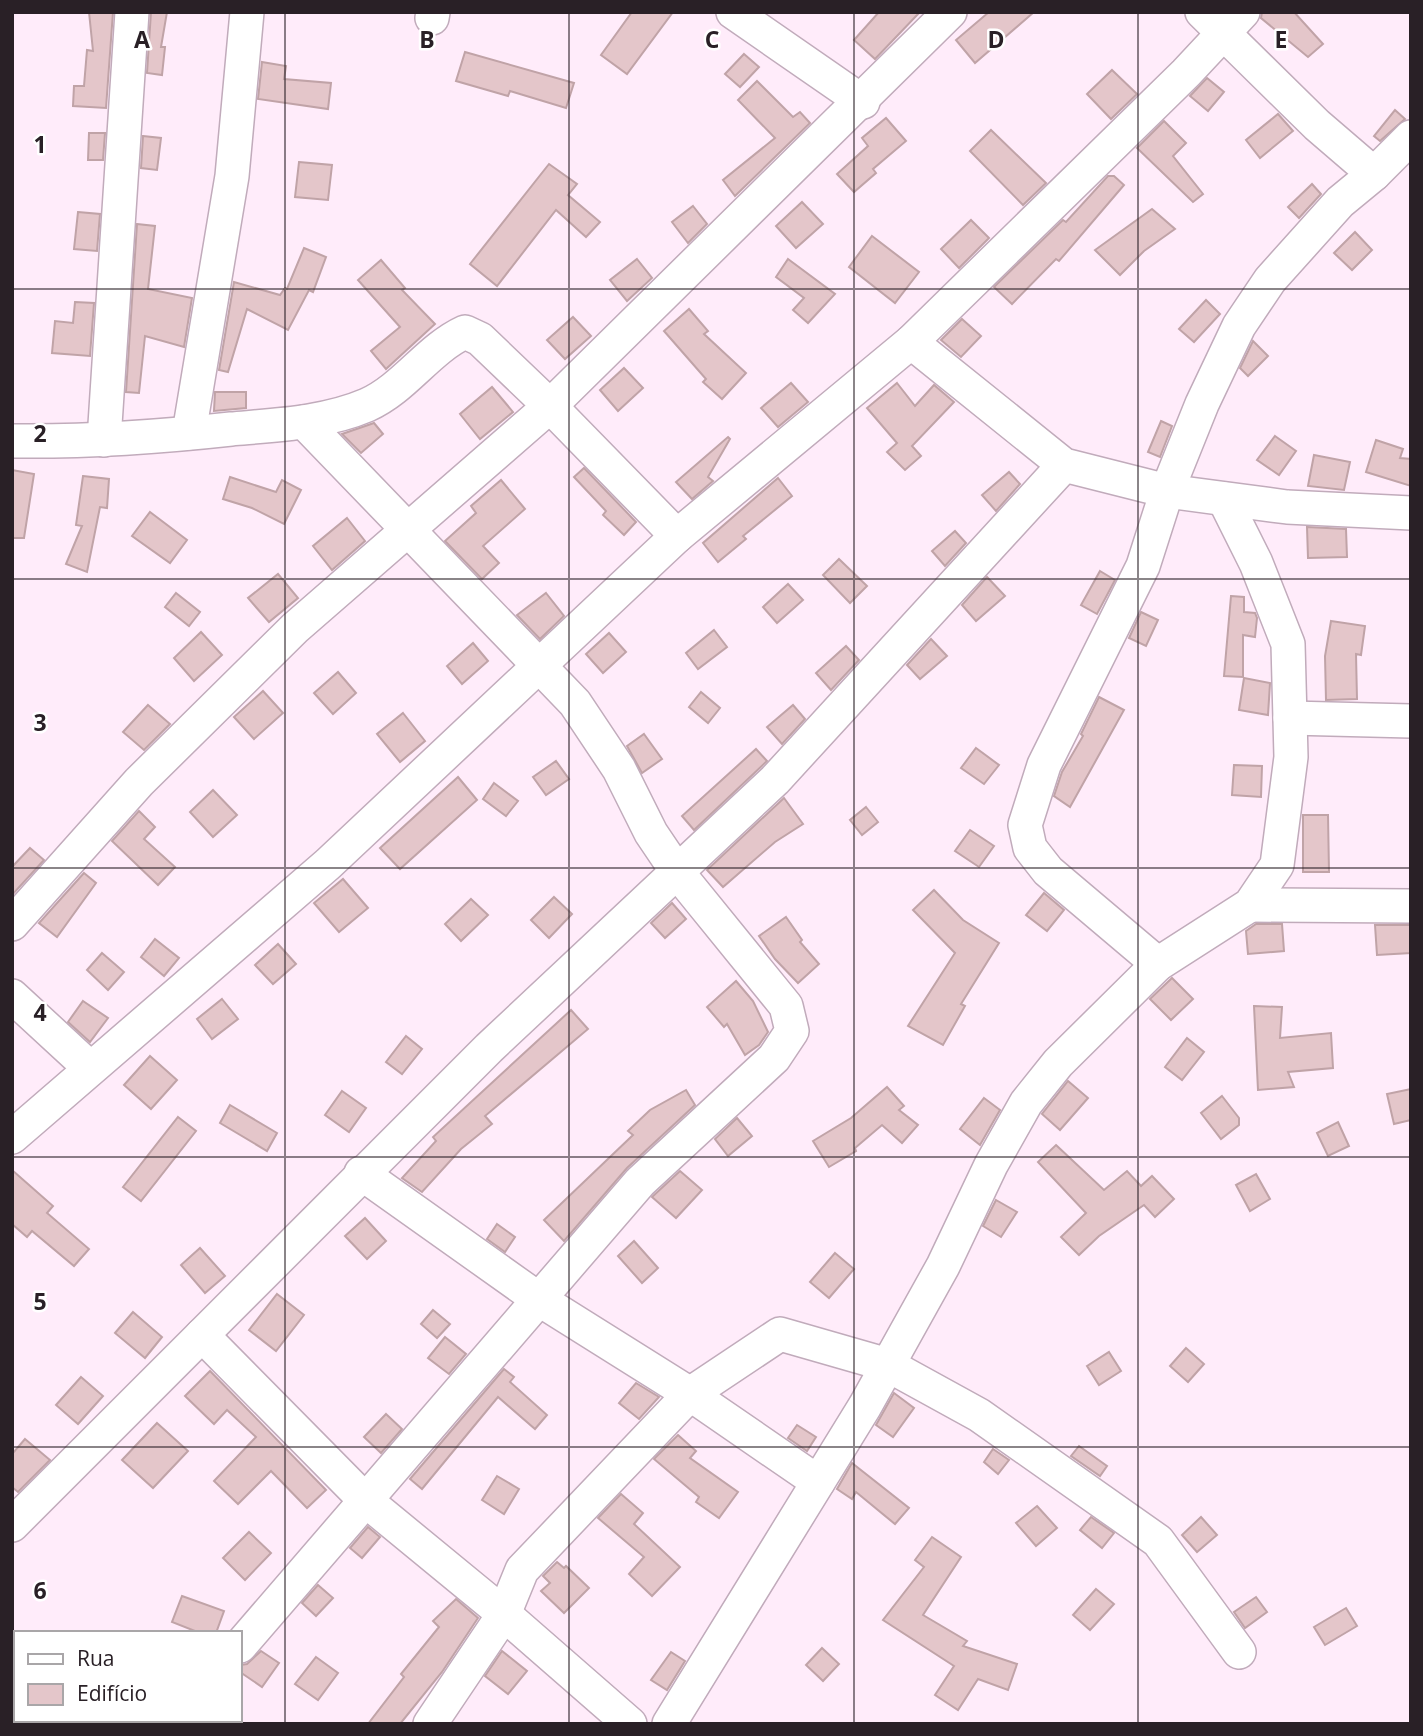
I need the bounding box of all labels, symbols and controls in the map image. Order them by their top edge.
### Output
text: A [134,23,150,55]
text: B [419,23,435,55]
text: C [705,23,719,55]
text: D [987,23,1005,55]
text: E [1275,23,1287,55]
text: 1 [33,128,47,160]
text: 2 [33,417,47,449]
text: 3 [33,706,47,738]
text: 4 [33,996,47,1028]
text: 5 [33,1285,47,1317]
text: 6 [33,1574,47,1606]
legend [14,1631,242,1722]
text: Rua [77,1644,115,1672]
text: Edifício [77,1679,147,1707]

